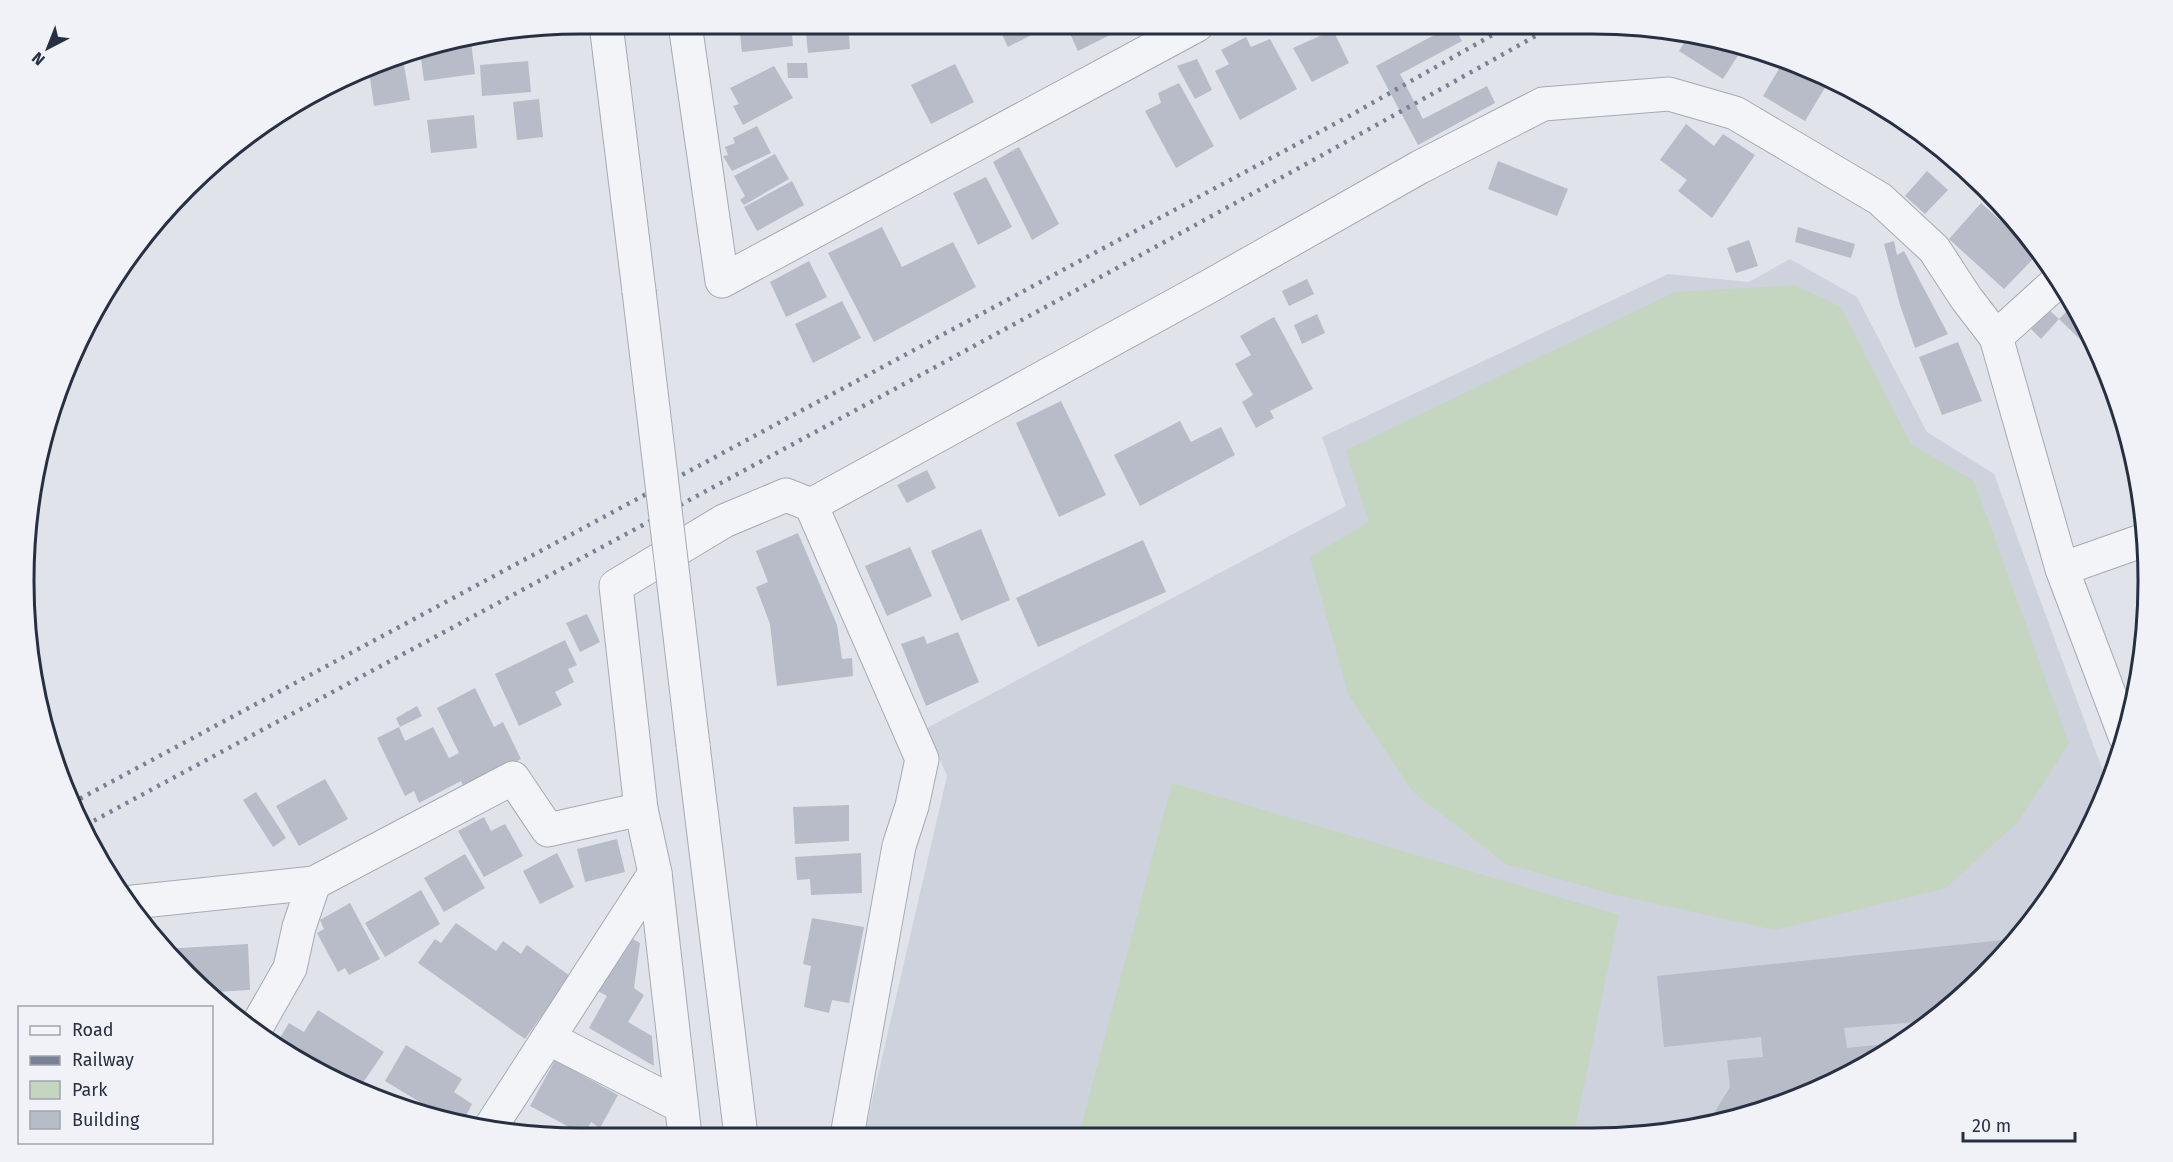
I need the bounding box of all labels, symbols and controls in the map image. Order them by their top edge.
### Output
north arrow [18,18,78,78]
text: N [28,48,49,69]
legend [18,1006,213,1144]
text: Road [72,1019,114,1041]
text: Railway [72,1049,134,1071]
text: Park [72,1079,108,1101]
scale bar [1963,1105,2076,1143]
text: Building [72,1109,140,1131]
text: 20 m [1972,1115,2011,1137]

